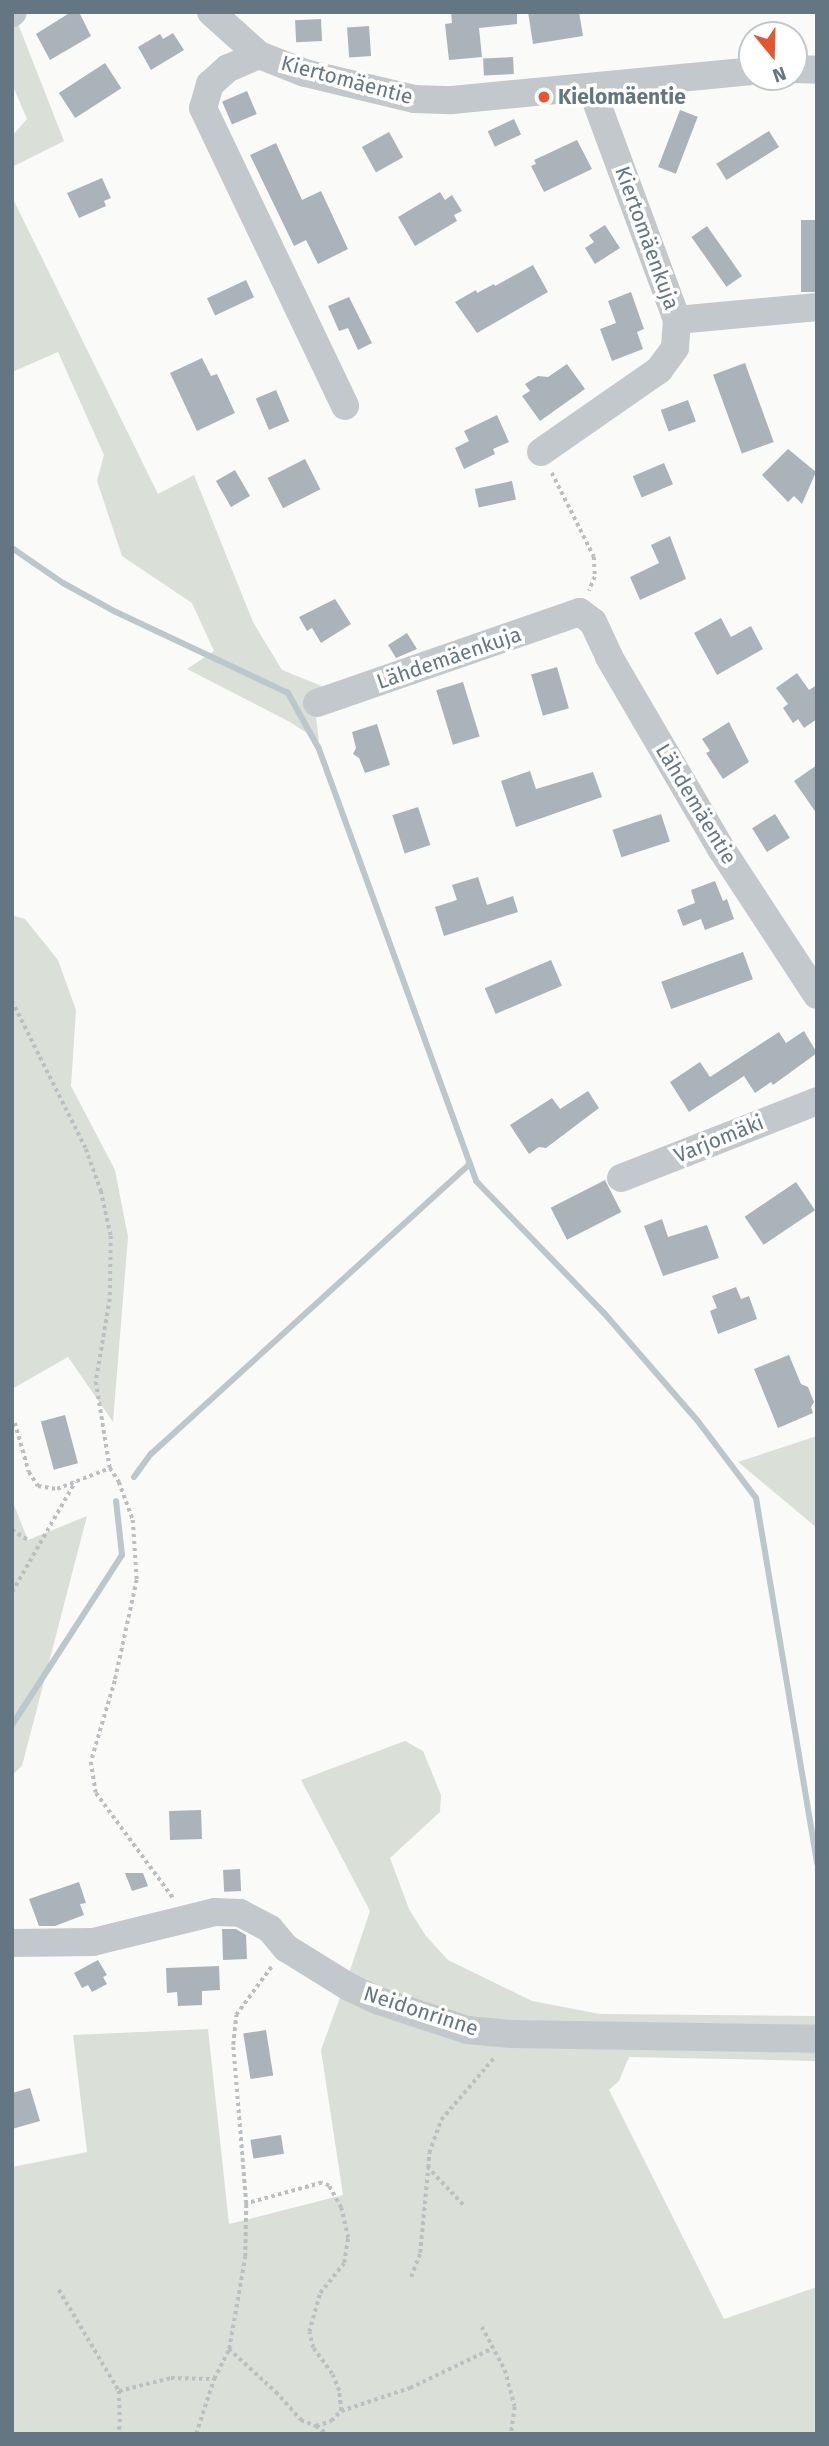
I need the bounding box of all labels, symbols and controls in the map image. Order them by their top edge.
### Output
north arrow [738,21,808,91]
street label: Kiertomäentie [278,50,416,110]
text: N [770,62,789,87]
place label: Kielomäentie [558,84,686,110]
marker: Kielomäentie [536,89,552,105]
street label: Kiertomäenkuja [609,163,685,313]
street label: Lähdemäenkuja [373,621,525,695]
street label: Lähdemäentie [650,739,742,869]
street label: Varjomäki [671,1110,767,1168]
street label: Neidonrinne [361,1981,481,2041]

